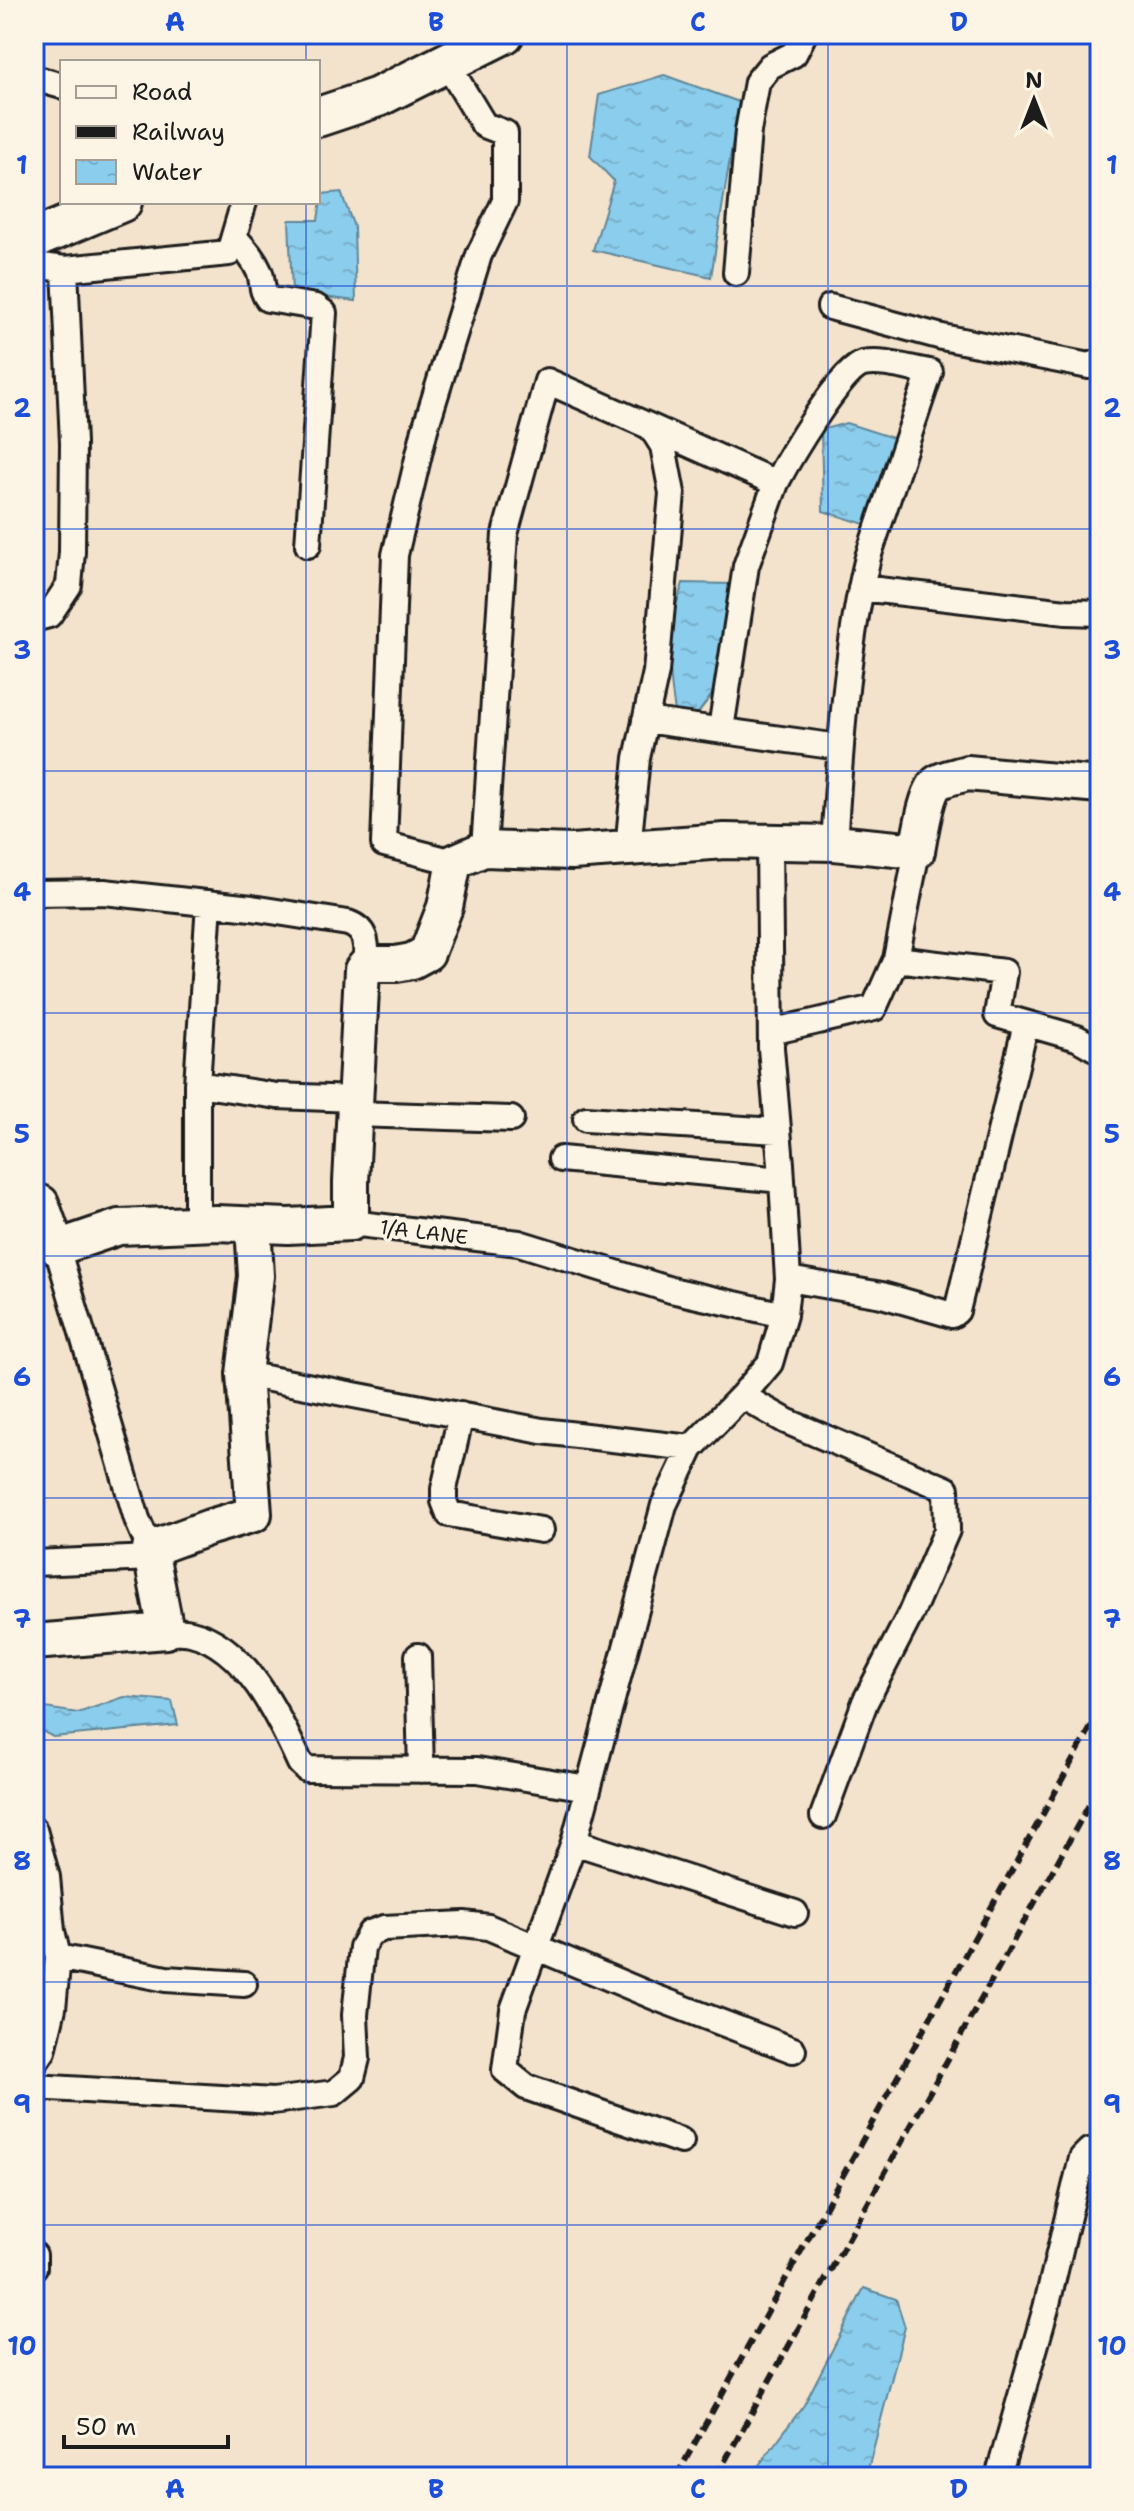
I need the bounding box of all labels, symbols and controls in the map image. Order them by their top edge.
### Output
text: A [165,4,185,39]
text: B [428,4,444,39]
text: C [690,4,706,39]
text: D [950,4,968,39]
legend [60,60,320,204]
north arrow [994,60,1074,140]
text: N [1025,66,1043,95]
text: Road [132,76,192,108]
text: Railway [132,116,225,148]
text: 1 [16,147,28,182]
text: 1 [1106,147,1118,182]
text: Water [132,156,203,188]
text: 2 [13,390,31,425]
text: 2 [1103,390,1121,425]
text: 3 [13,632,31,667]
text: 3 [1103,632,1121,667]
text: 4 [13,874,31,909]
text: 4 [1103,874,1121,909]
text: 5 [14,1116,30,1151]
text: 5 [1104,1116,1120,1151]
street label: 1/A LANE [379,1214,469,1250]
text: 6 [13,1359,31,1394]
text: 6 [1103,1359,1121,1394]
text: 7 [13,1601,31,1636]
text: 7 [1103,1601,1121,1636]
text: 8 [13,1843,31,1878]
text: 8 [1103,1843,1121,1878]
text: 9 [13,2086,31,2121]
text: 9 [1103,2086,1121,2121]
text: 10 [7,2328,37,2363]
text: 10 [1097,2328,1127,2363]
scale bar [64,2399,228,2449]
text: 50 m [76,2411,136,2443]
text: A [165,2471,185,2506]
text: B [428,2471,444,2506]
text: C [690,2471,706,2506]
text: D [950,2471,968,2506]

